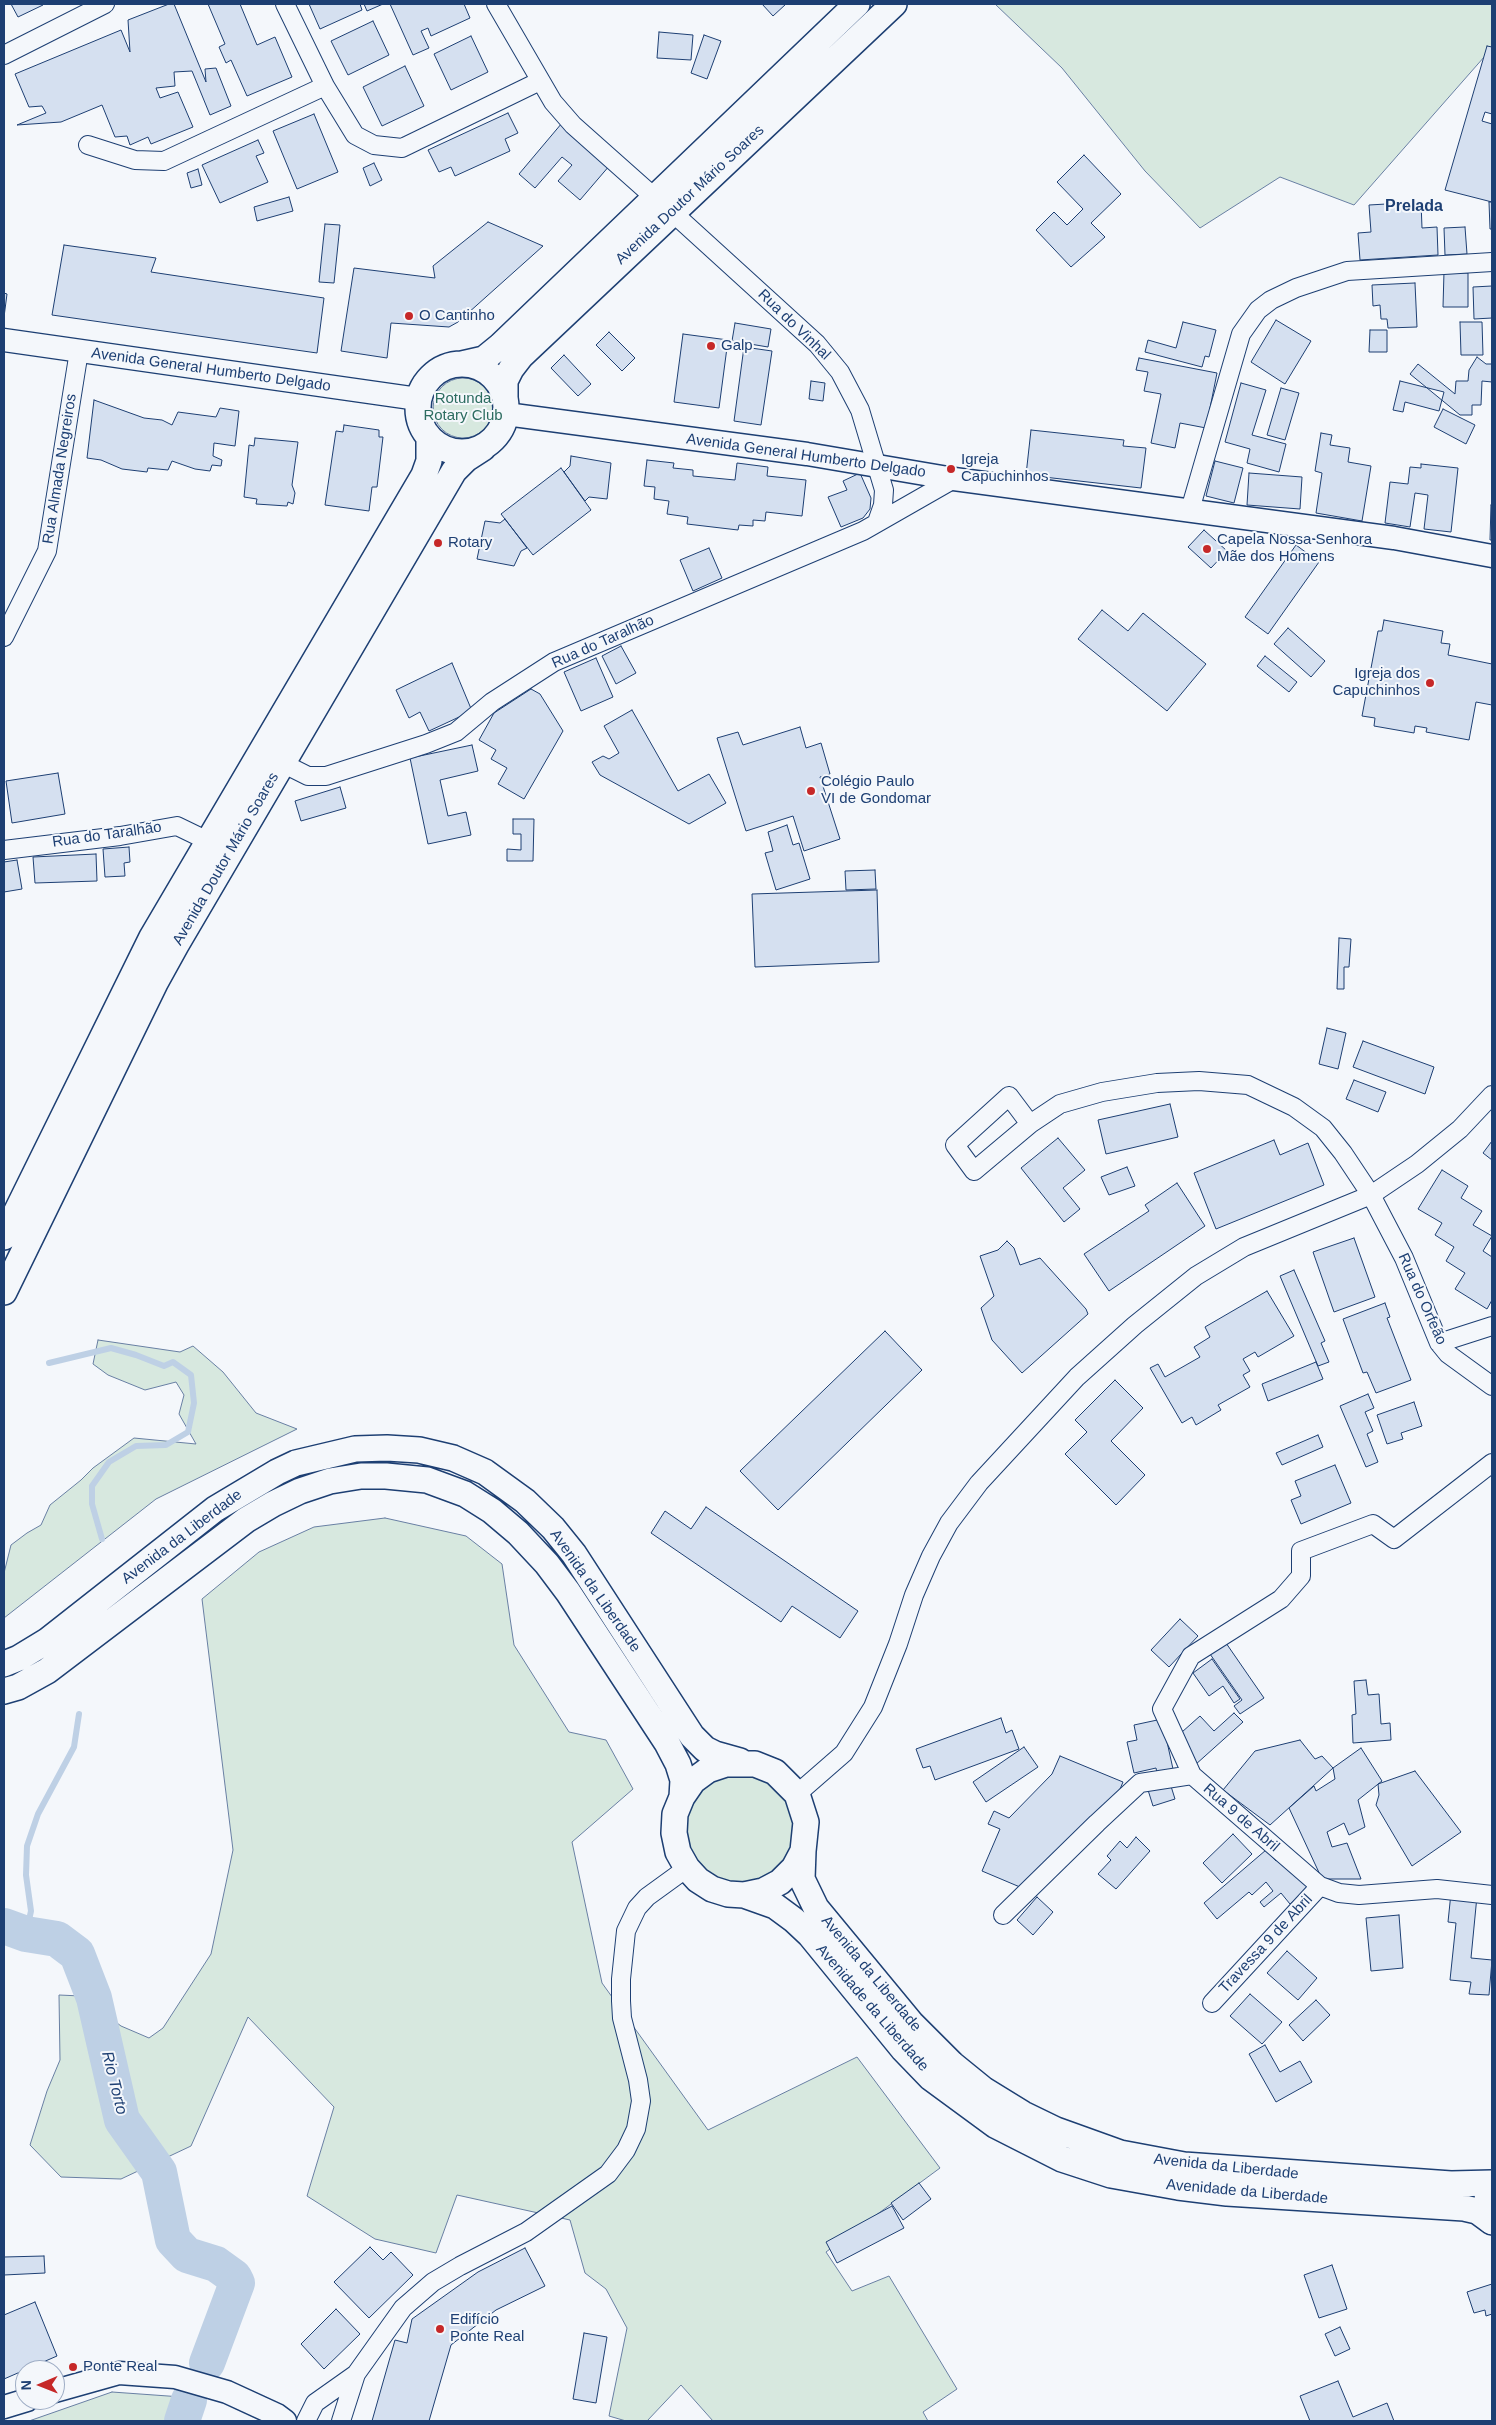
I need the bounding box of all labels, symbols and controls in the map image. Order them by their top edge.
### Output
street label: Avenida Doutor Mário Soares [612,121,768,269]
district label: Prelada [1385,197,1443,217]
street label: Rua do Vinhal [754,286,834,364]
place label: O Cantinho [419,307,495,325]
marker: O Cantinho [403,310,415,322]
place label: Galp [721,337,753,355]
marker: Galp [705,340,717,352]
street label: Avenida General Humberto Delgado [90,344,332,396]
park label: Rotunda Rotary Club [423,390,503,425]
street label: Rua Almada Negreiros [39,393,81,545]
street label: Avenida General Humberto Delgado [685,430,927,482]
place label: Igreja Capuchinhos [961,451,1049,486]
marker: Igreja Capuchinhos [945,463,957,475]
place label: Capela Nossa Senhora Mãe dos Homens [1217,531,1372,566]
place label: Rotary [448,534,492,552]
marker: Rotary [432,537,444,549]
marker: Capela Nossa Senhora Mãe dos Homens [1201,543,1213,555]
street label: Rua do Taralhão [549,611,657,673]
place label: Igreja dos Capuchinhos [1332,665,1420,700]
marker: Igreja dos Capuchinhos [1424,677,1436,689]
street label: Avenida Doutor Mário Soares [169,769,283,949]
place label: Colégio Paulo VI de Gondomar [821,773,931,808]
marker: Colégio Paulo VI de Gondomar [805,785,817,797]
street label: Rua do Taralhão [51,818,163,852]
street label: Rua do Orfeão [1394,1250,1450,1348]
street label: Avenida da Liberdade [118,1486,246,1588]
street label: Avenida da Liberdade [546,1526,644,1656]
street label: Rua 9 de Abril [1199,1780,1283,1856]
street label: Travessa 9 de Abril [1216,1891,1316,1997]
street label: Avenida da Liberdade [817,1912,925,2036]
street label: Avenidade da Liberdade [812,1941,932,2075]
water label: Rio Torto [97,2049,131,2117]
street label: Avenida da Liberdade [1153,2150,1299,2184]
street label: Avenidade da Liberdade [1165,2176,1329,2208]
place label: Edifício Ponte Real [450,2311,524,2346]
marker: Edifício Ponte Real [434,2323,446,2335]
place label: Ponte Real [83,2358,157,2376]
north arrow [15,2360,65,2410]
marker: Ponte Real [67,2361,79,2373]
text: N [18,2380,34,2390]

